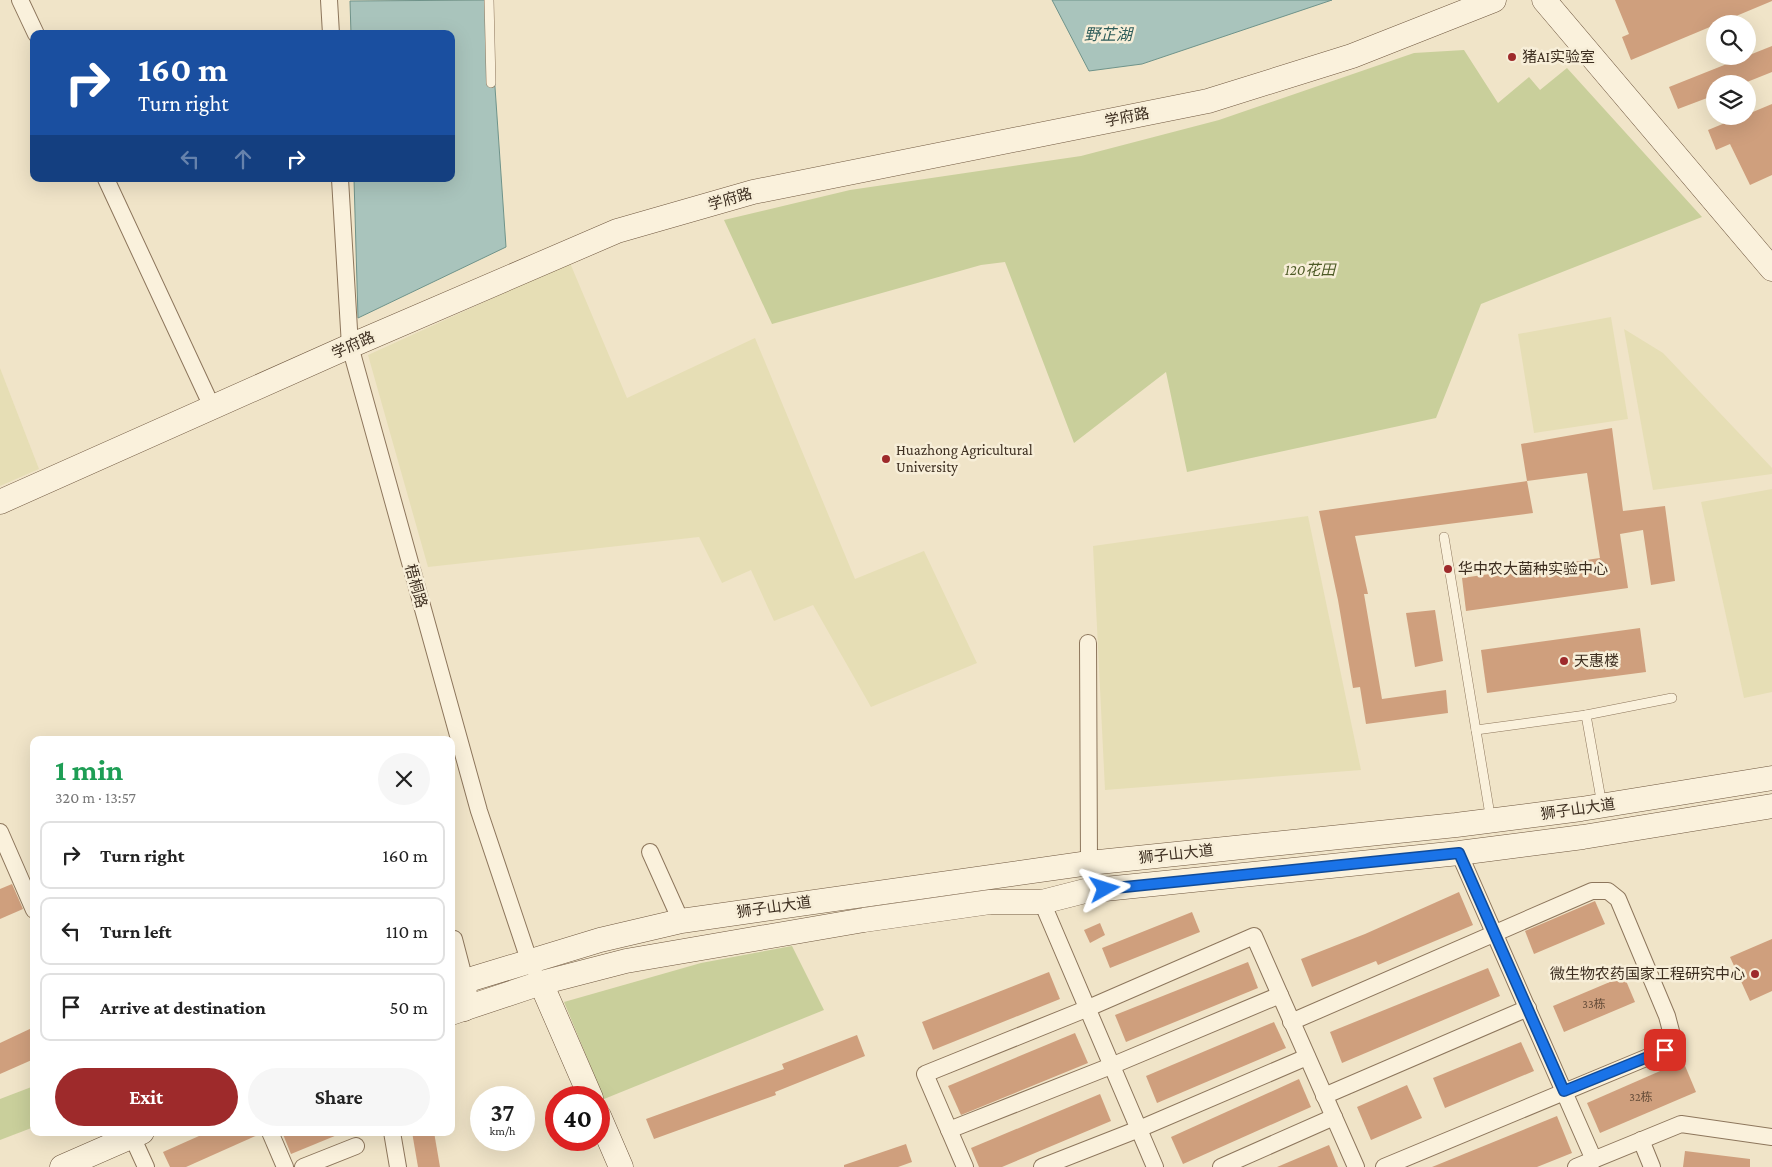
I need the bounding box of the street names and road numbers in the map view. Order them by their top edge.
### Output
street label: 学府路 [1103,105,1151,129]
street label: 学府路 [706,185,754,213]
street label: 学府路 [329,329,377,361]
street label: 梧桐路 [402,562,430,610]
street label: 狮子山大道 [1540,796,1616,822]
street label: 狮子山大道 [1138,842,1214,866]
street label: 狮子山大道 [736,894,812,920]

